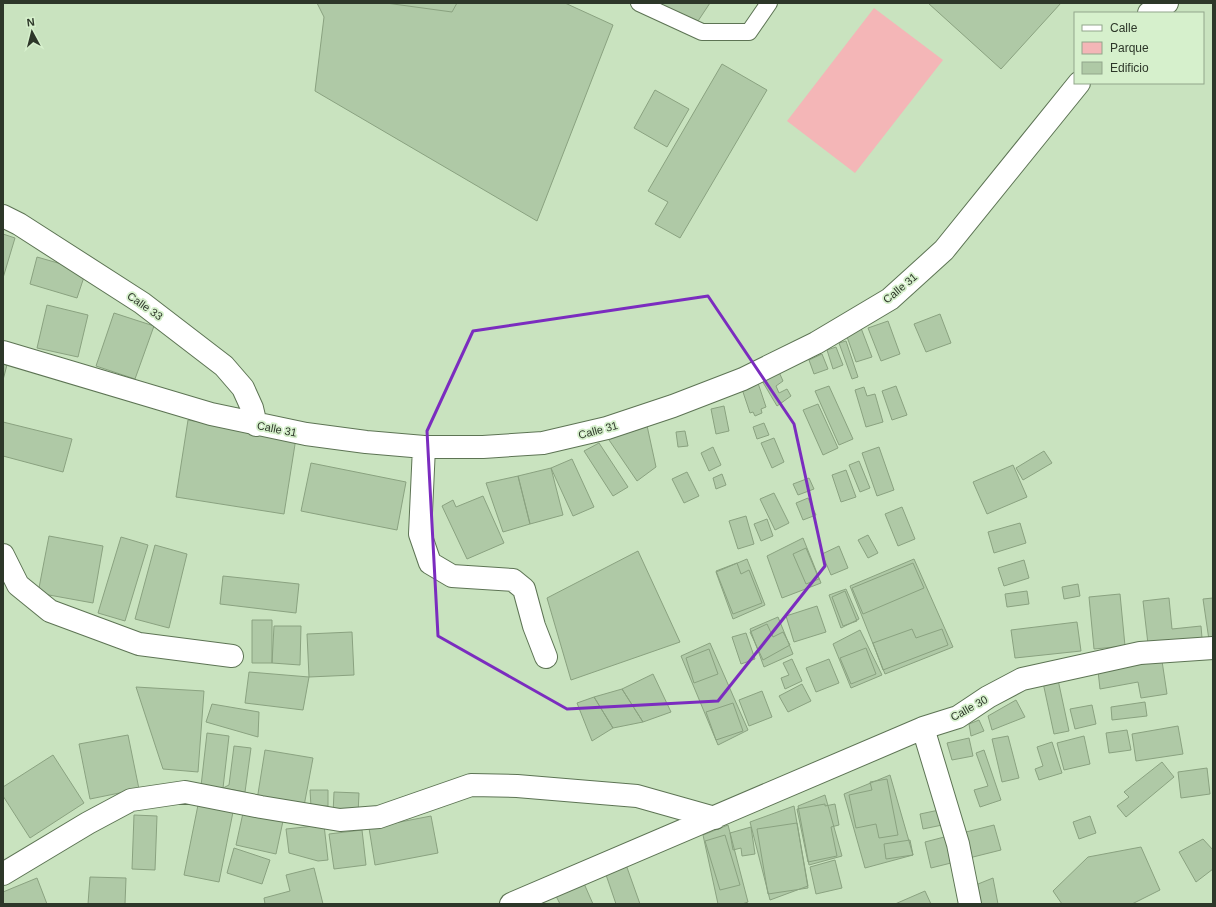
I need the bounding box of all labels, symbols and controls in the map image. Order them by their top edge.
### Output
north arrow [12,12,52,52]
legend [1074,12,1204,84]
text: N [26,16,36,29]
text: Calle [1110,21,1138,35]
text: Parque [1110,41,1149,55]
text: Edificio [1110,61,1149,75]
street label: Calle 31 [881,270,919,306]
street label: Calle 33 [125,290,165,322]
street label: Calle 31 [256,419,298,439]
street label: Calle 31 [577,419,619,441]
street label: Calle 30 [948,693,990,723]

